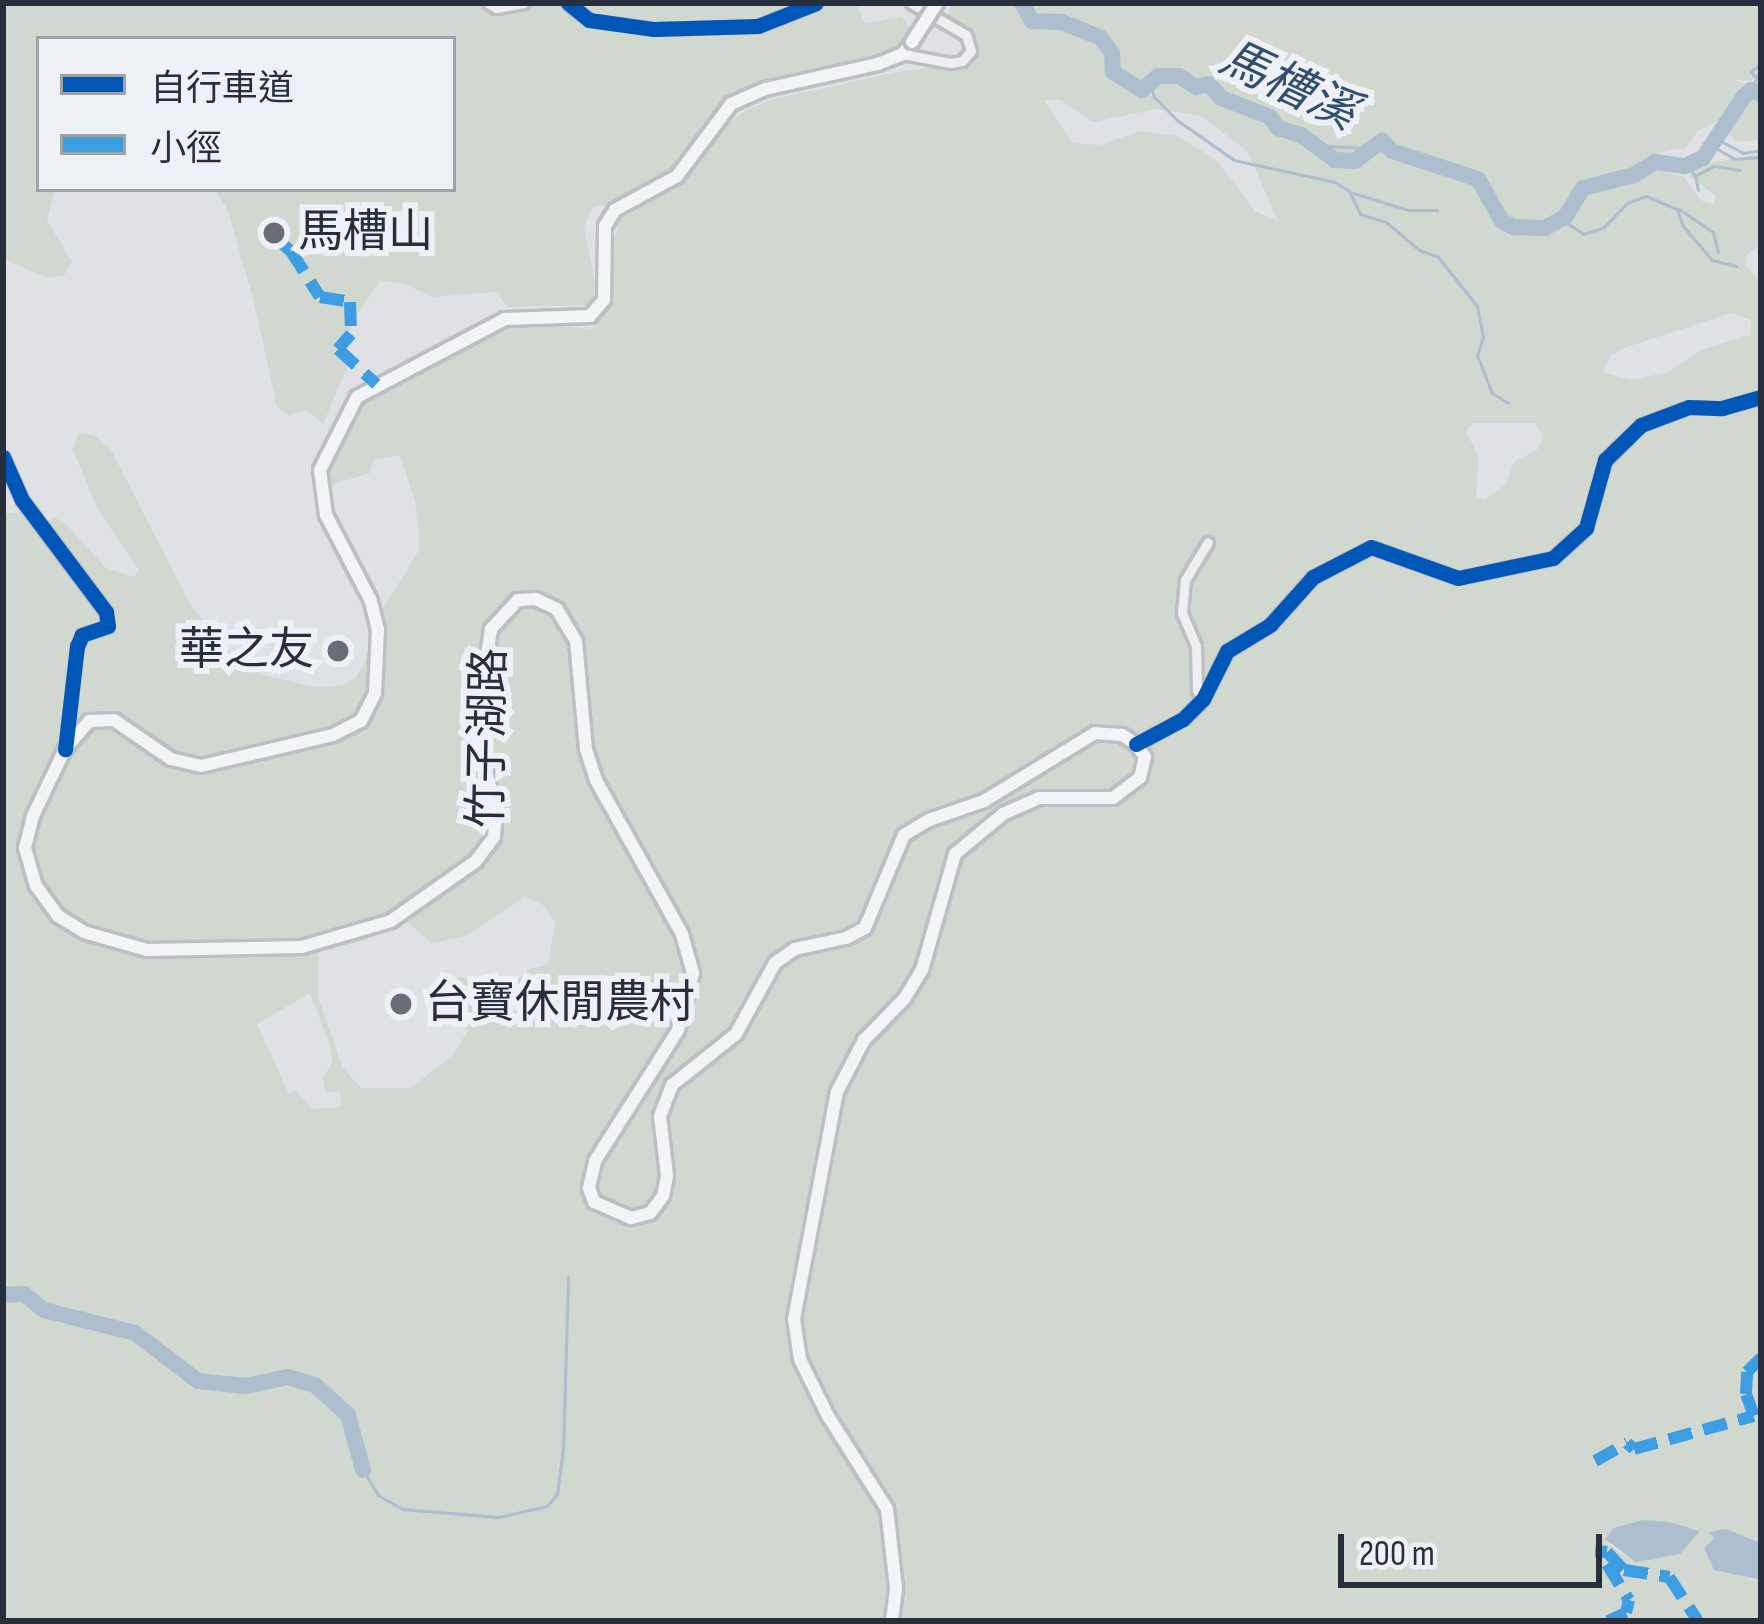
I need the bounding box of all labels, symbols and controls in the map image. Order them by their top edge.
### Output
water label: 馬槽溪 [1211,29,1365,143]
legend [36,36,456,192]
text: 自行車道 [150,68,294,111]
text: 小徑 [150,128,222,171]
place label: 馬槽山 [298,206,433,260]
marker: 馬槽山 [261,220,287,246]
place label: 華之友 [179,624,314,678]
marker: 華之友 [325,638,351,664]
street label: 竹子湖路 [460,648,518,828]
place label: 台寶休閒農村 [425,977,695,1031]
marker: 台寶休閒農村 [388,991,414,1017]
scale bar [1344,1510,1608,1584]
text: 200 m [1359,1533,1435,1576]

